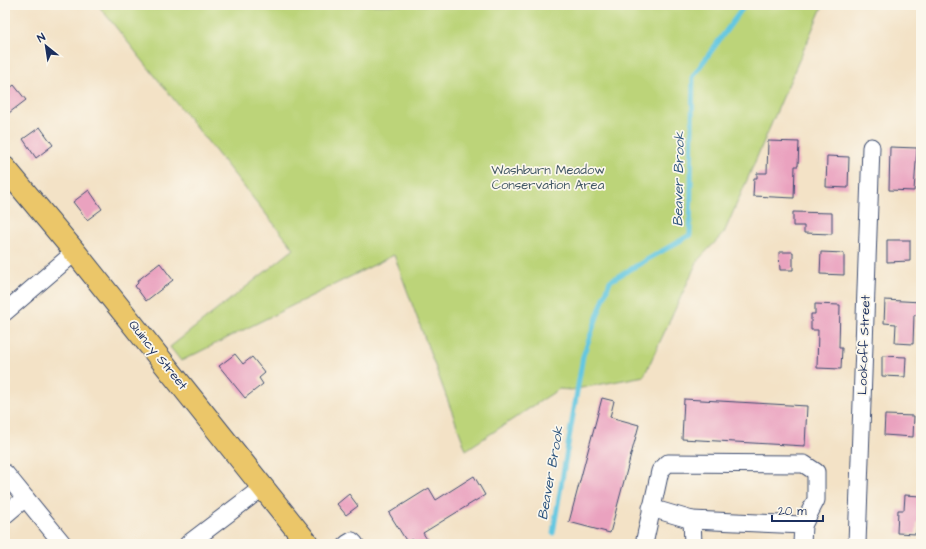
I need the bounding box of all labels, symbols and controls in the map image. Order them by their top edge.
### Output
north arrow [26,26,66,66]
text: N [35,30,48,46]
water label: Beaver Brook [668,131,690,227]
park label: Washburn Meadow Conservation Area [491,161,605,194]
street label: Lookoff Street [853,294,875,395]
street label: Quincy Street [123,316,192,395]
water label: Beaver Brook [533,424,569,521]
scale bar [772,497,823,523]
text: 20 m [778,503,807,520]

